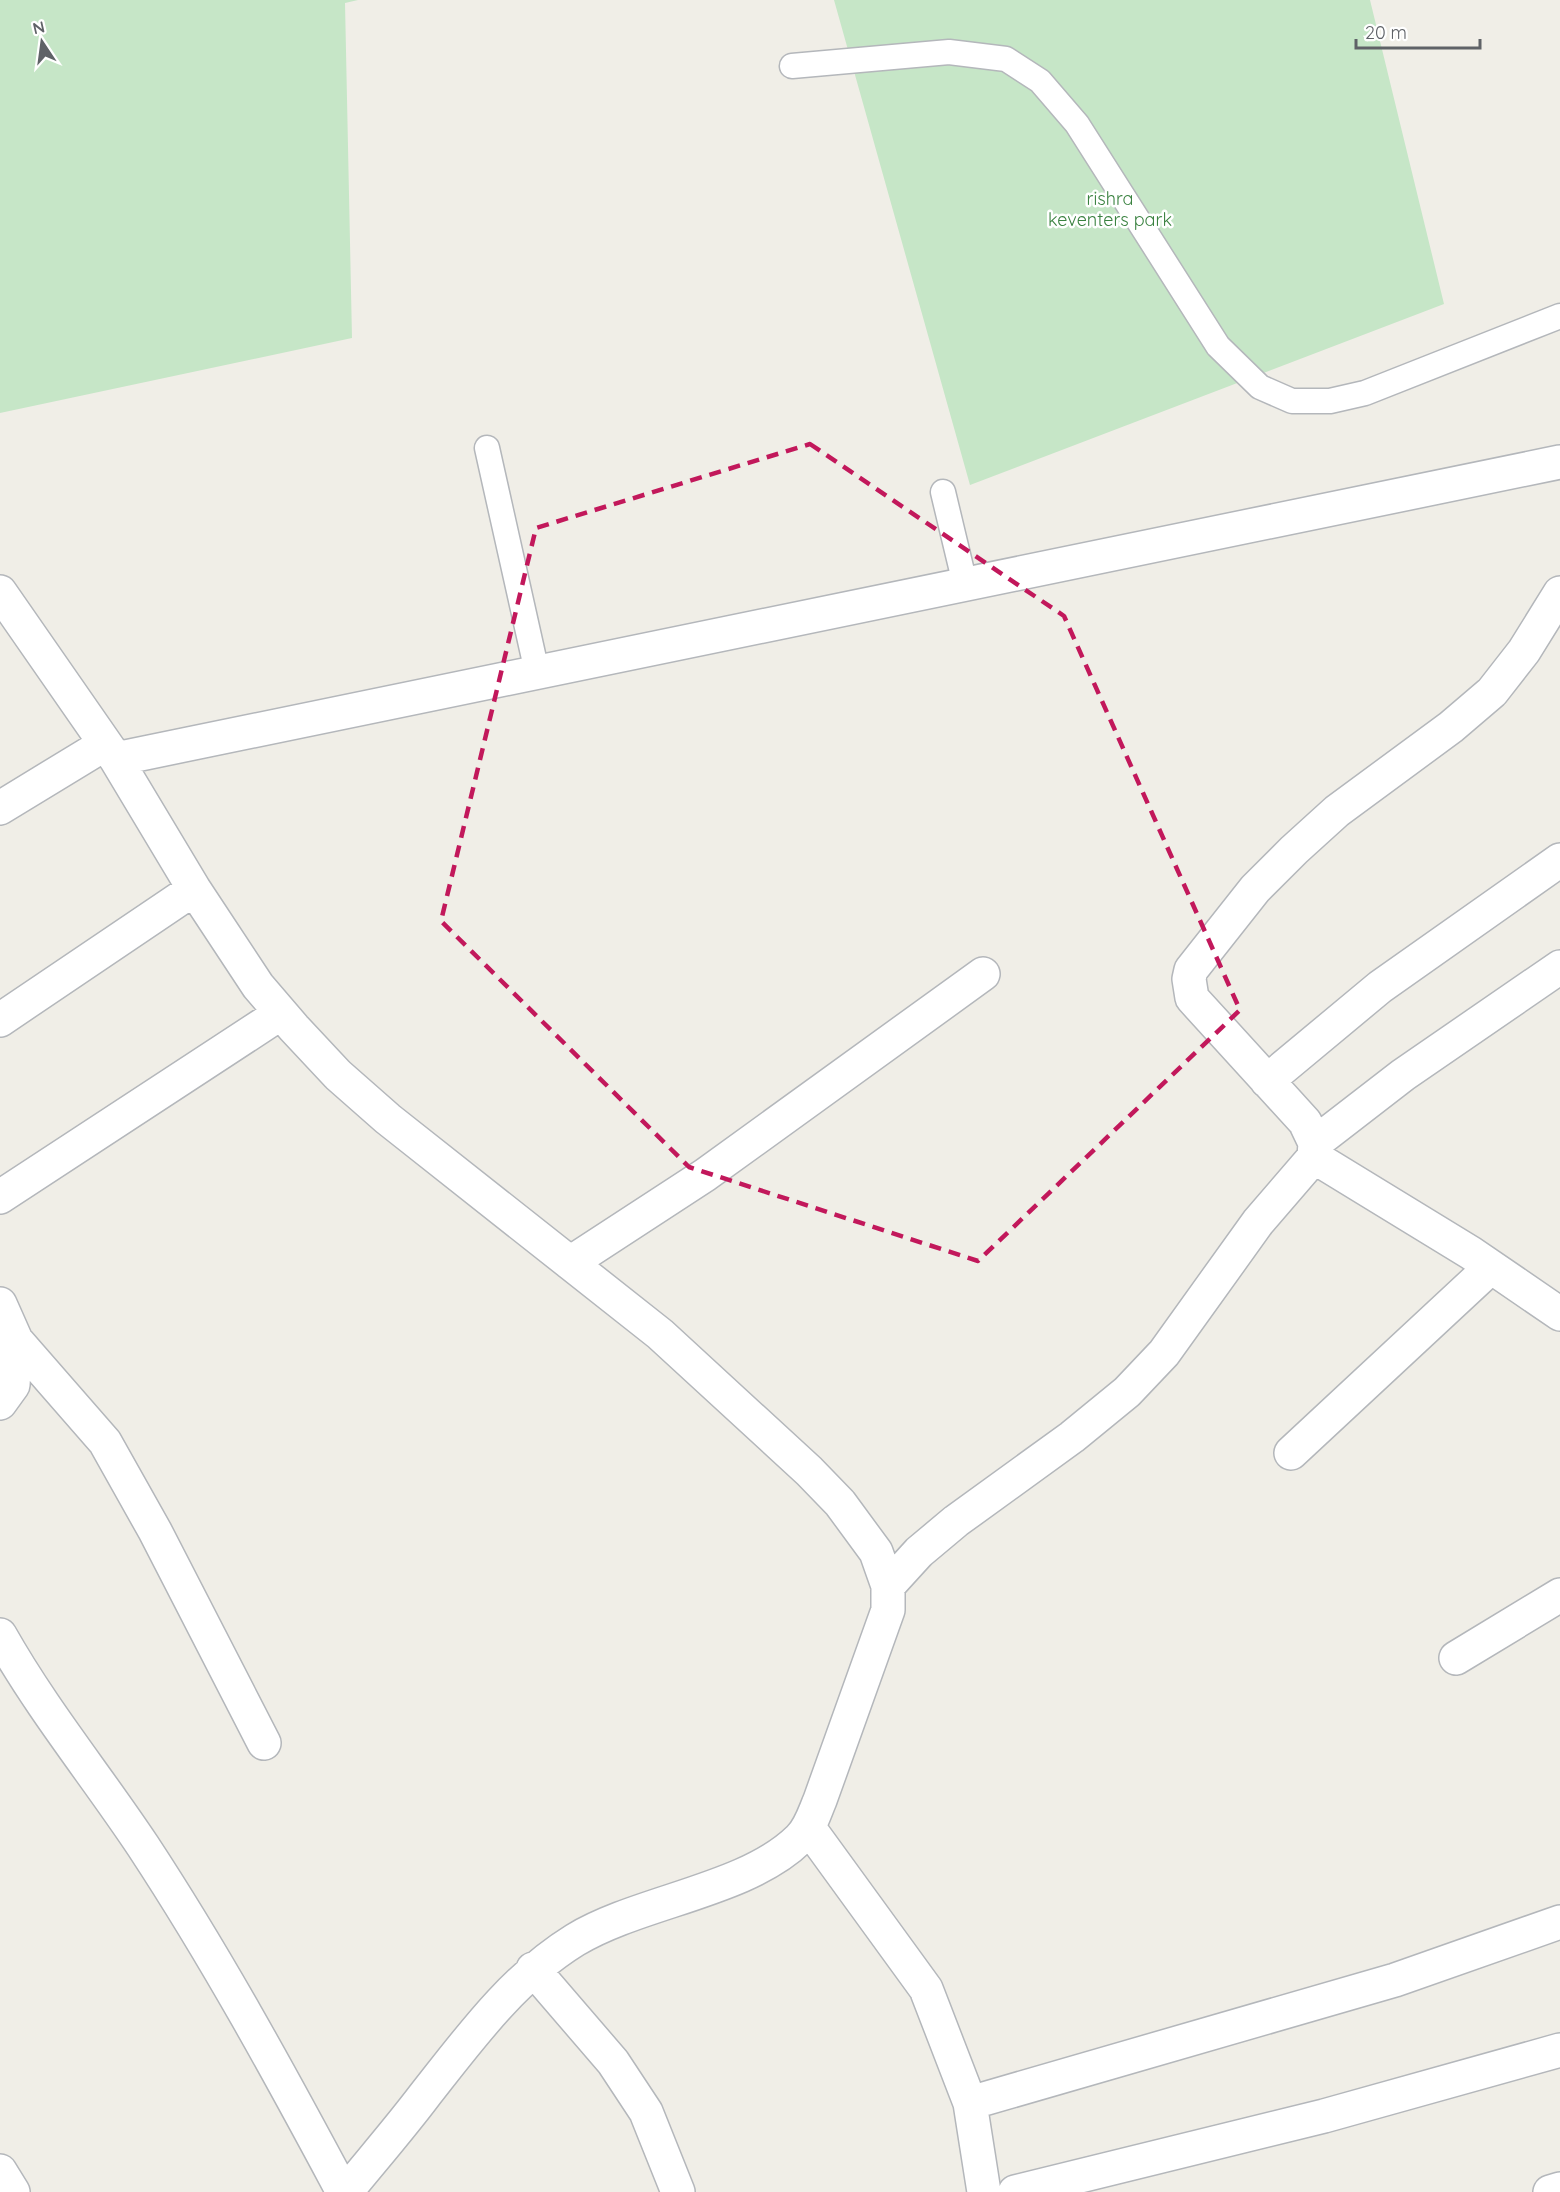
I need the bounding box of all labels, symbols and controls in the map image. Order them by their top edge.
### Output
north arrow [12,12,72,72]
scale bar [1356,12,1480,50]
text: N [31,16,47,38]
text: 20 m [1365,21,1407,44]
park label: rishra keventers park [1048,187,1172,231]

